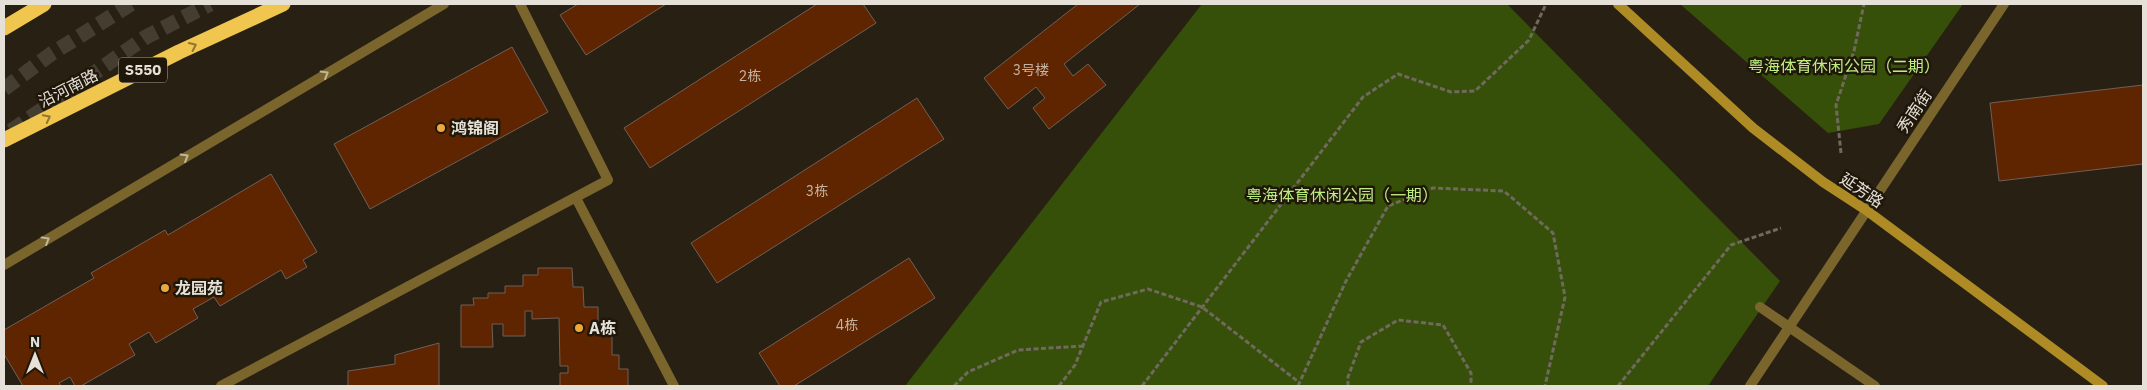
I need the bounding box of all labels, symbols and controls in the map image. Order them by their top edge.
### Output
one-way arrow [188,41,197,52]
park label: 粤海体育休闲公园（二期） [1748,56,1940,76]
road number: S550 [119,58,167,82]
house number: 3号楼 [1013,61,1049,79]
street label: 沿河南路 [35,65,101,111]
house number: 2栋 [739,67,761,85]
one-way arrow [320,70,329,80]
street label: 秀南街 [1892,86,1936,136]
one-way arrow [42,114,51,124]
place label: 鸿锦阁 [451,118,499,138]
marker: 鸿锦阁 [435,122,447,134]
one-way arrow [180,153,189,163]
street label: 延芳路 [1837,168,1887,212]
house number: 3栋 [806,182,828,200]
park label: 粤海体育休闲公园（一期） [1246,185,1438,205]
one-way arrow [40,236,49,246]
place label: 龙园苑 [175,278,223,298]
marker: 龙园苑 [159,282,171,294]
house number: 4栋 [836,316,858,334]
place label: A栋 [589,318,616,338]
marker: A栋 [573,322,585,334]
north arrow [10,330,60,380]
text: N [30,333,40,351]

